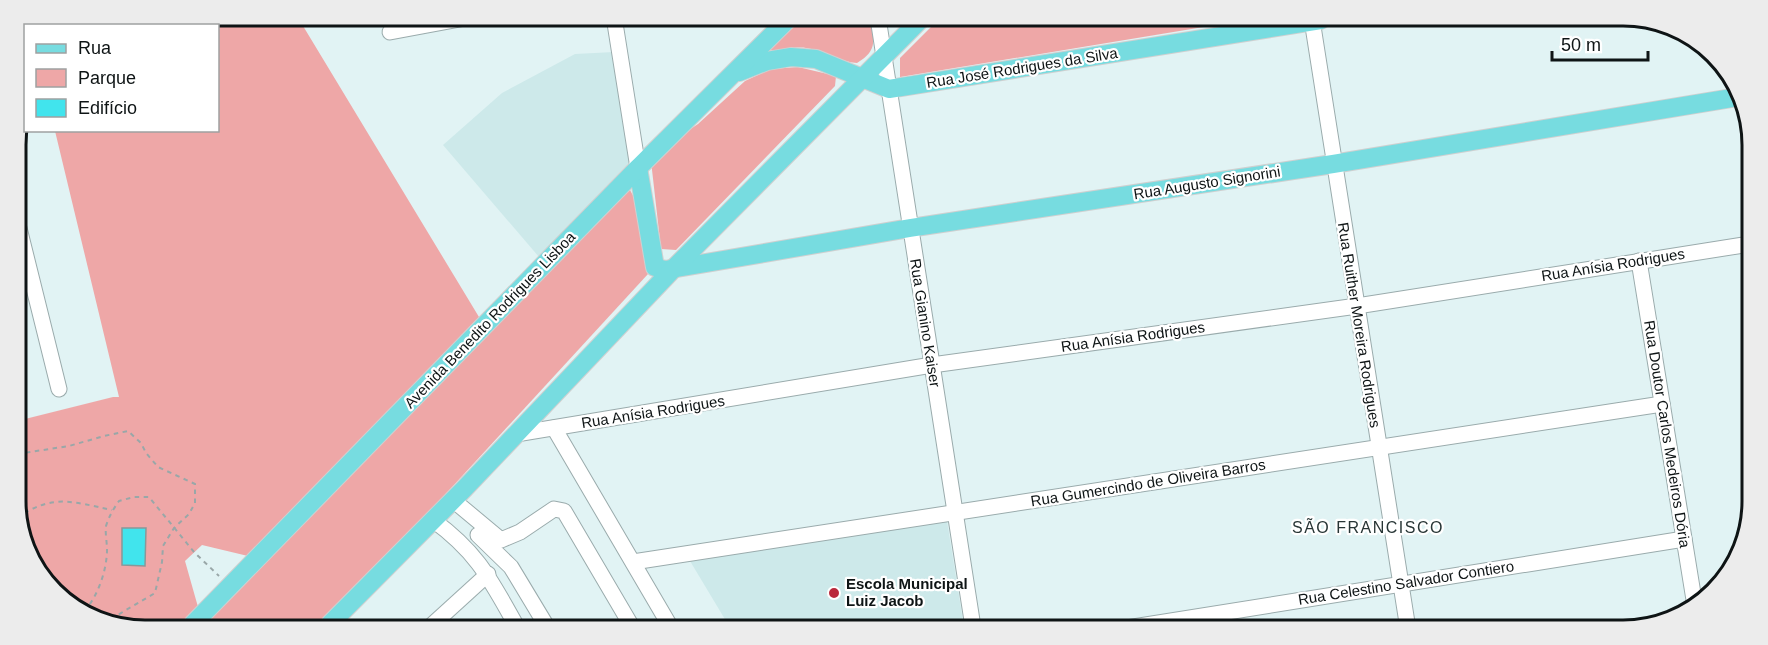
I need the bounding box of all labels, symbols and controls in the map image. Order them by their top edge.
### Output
legend [24,24,219,132]
scale bar [1552,24,1648,62]
text: 50 m [1561,35,1601,55]
text: Rua [78,38,112,58]
street label: Rua José Rodrigues da Silva [925,44,1119,91]
text: Parque [78,68,136,88]
text: Edifício [78,98,137,118]
street label: Rua Augusto Signorini [1132,163,1282,203]
street label: Rua Ruither Moreira Rodrigues [1335,221,1384,429]
street label: Avenida Benedito Rodrigues Lisboa [401,228,579,411]
street label: Rua Anísia Rodrigues [1540,245,1686,284]
street label: Rua Gianino Kaiser [907,257,944,388]
street label: Rua Anísia Rodrigues [1060,318,1206,355]
street label: Rua Doutor Carlos Medeiros Dória [1641,319,1694,550]
street label: Rua Anísia Rodrigues [580,392,726,431]
street label: Rua Gumercindo de Oliveira Barros [1029,456,1267,509]
district label: SÃO FRANCISCO [1292,517,1444,536]
street label: Rua Celestino Salvador Contiero [1297,557,1515,608]
place label: Escola Municipal Luiz Jacob [846,575,968,609]
marker: Escola Municipal Luiz Jacob [827,586,841,600]

